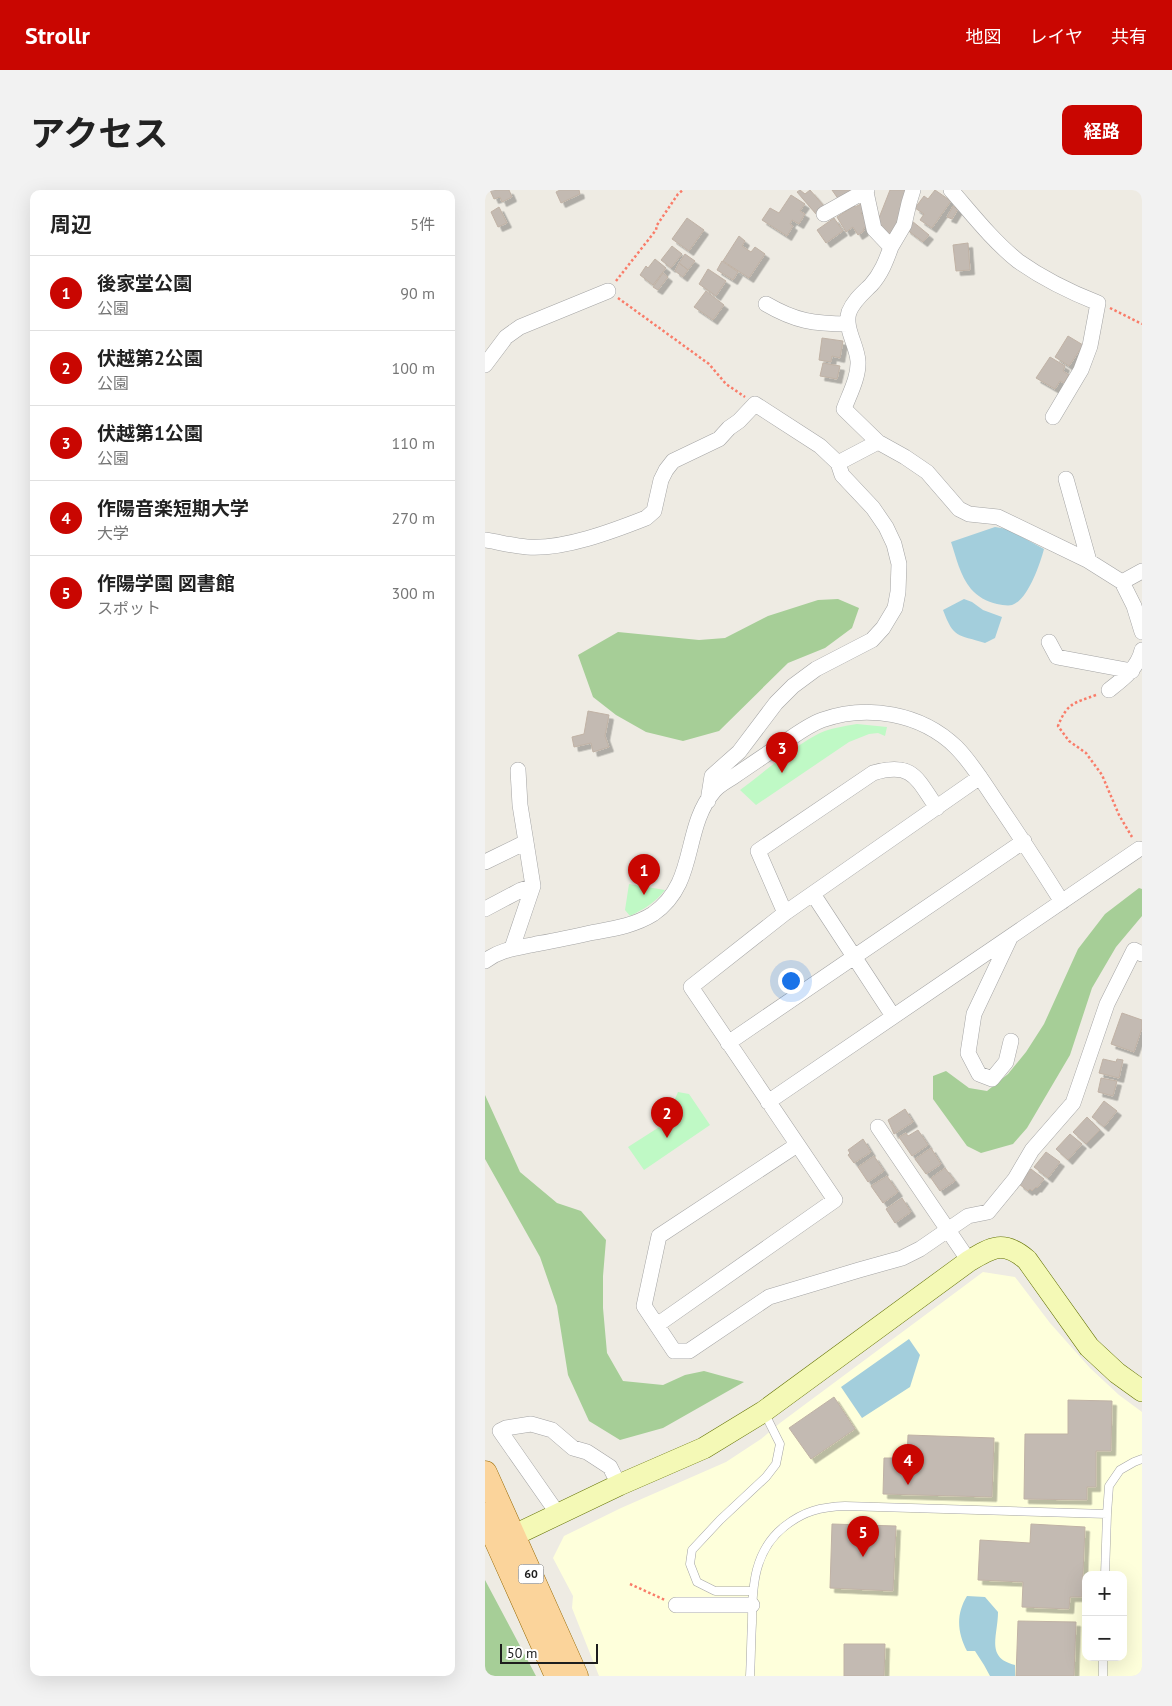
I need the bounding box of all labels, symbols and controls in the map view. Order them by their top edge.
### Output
text: Strollr [25,20,90,51]
text: 地図 [966,25,1002,48]
text: レイヤ [1030,25,1083,48]
text: 共有 [1111,25,1147,48]
button: 経路 [1062,105,1142,155]
text: アクセス [30,110,168,156]
text: 周辺 [50,211,92,238]
text: 5件 [410,214,435,234]
text: 後家堂公園 [97,271,192,295]
text: 1 [61,283,71,303]
text: 90 m [400,283,435,303]
text: 公園 [97,298,129,318]
text: 伏越第2公園 [97,346,203,370]
text: 2 [61,358,71,378]
text: 100 m [392,358,435,378]
text: 公園 [97,373,129,393]
text: 伏越第1公園 [97,421,203,445]
text: 3 [61,433,71,453]
text: 110 m [392,433,435,453]
text: 公園 [97,448,129,468]
text: 作陽音楽短期大学 [97,496,249,520]
text: 4 [61,508,71,528]
text: 270 m [392,508,435,528]
text: 大学 [97,523,129,543]
text: 作陽学園 図書館 [97,571,235,595]
text: 5 [61,583,71,603]
text: 300 m [392,583,435,603]
text: スポット [97,598,161,618]
pin: 3 [766,732,798,773]
pin: 1 [628,854,660,895]
your location [778,968,804,994]
pin: 2 [651,1097,683,1138]
pin: 4 [892,1444,924,1485]
pin: 5 [847,1516,879,1557]
road number: 60 [519,1565,543,1584]
map controls [1082,1571,1127,1661]
button: + [1082,1571,1127,1616]
button: − [1082,1616,1127,1661]
scale bar [500,1641,597,1664]
text: 50 m [507,1644,537,1662]

